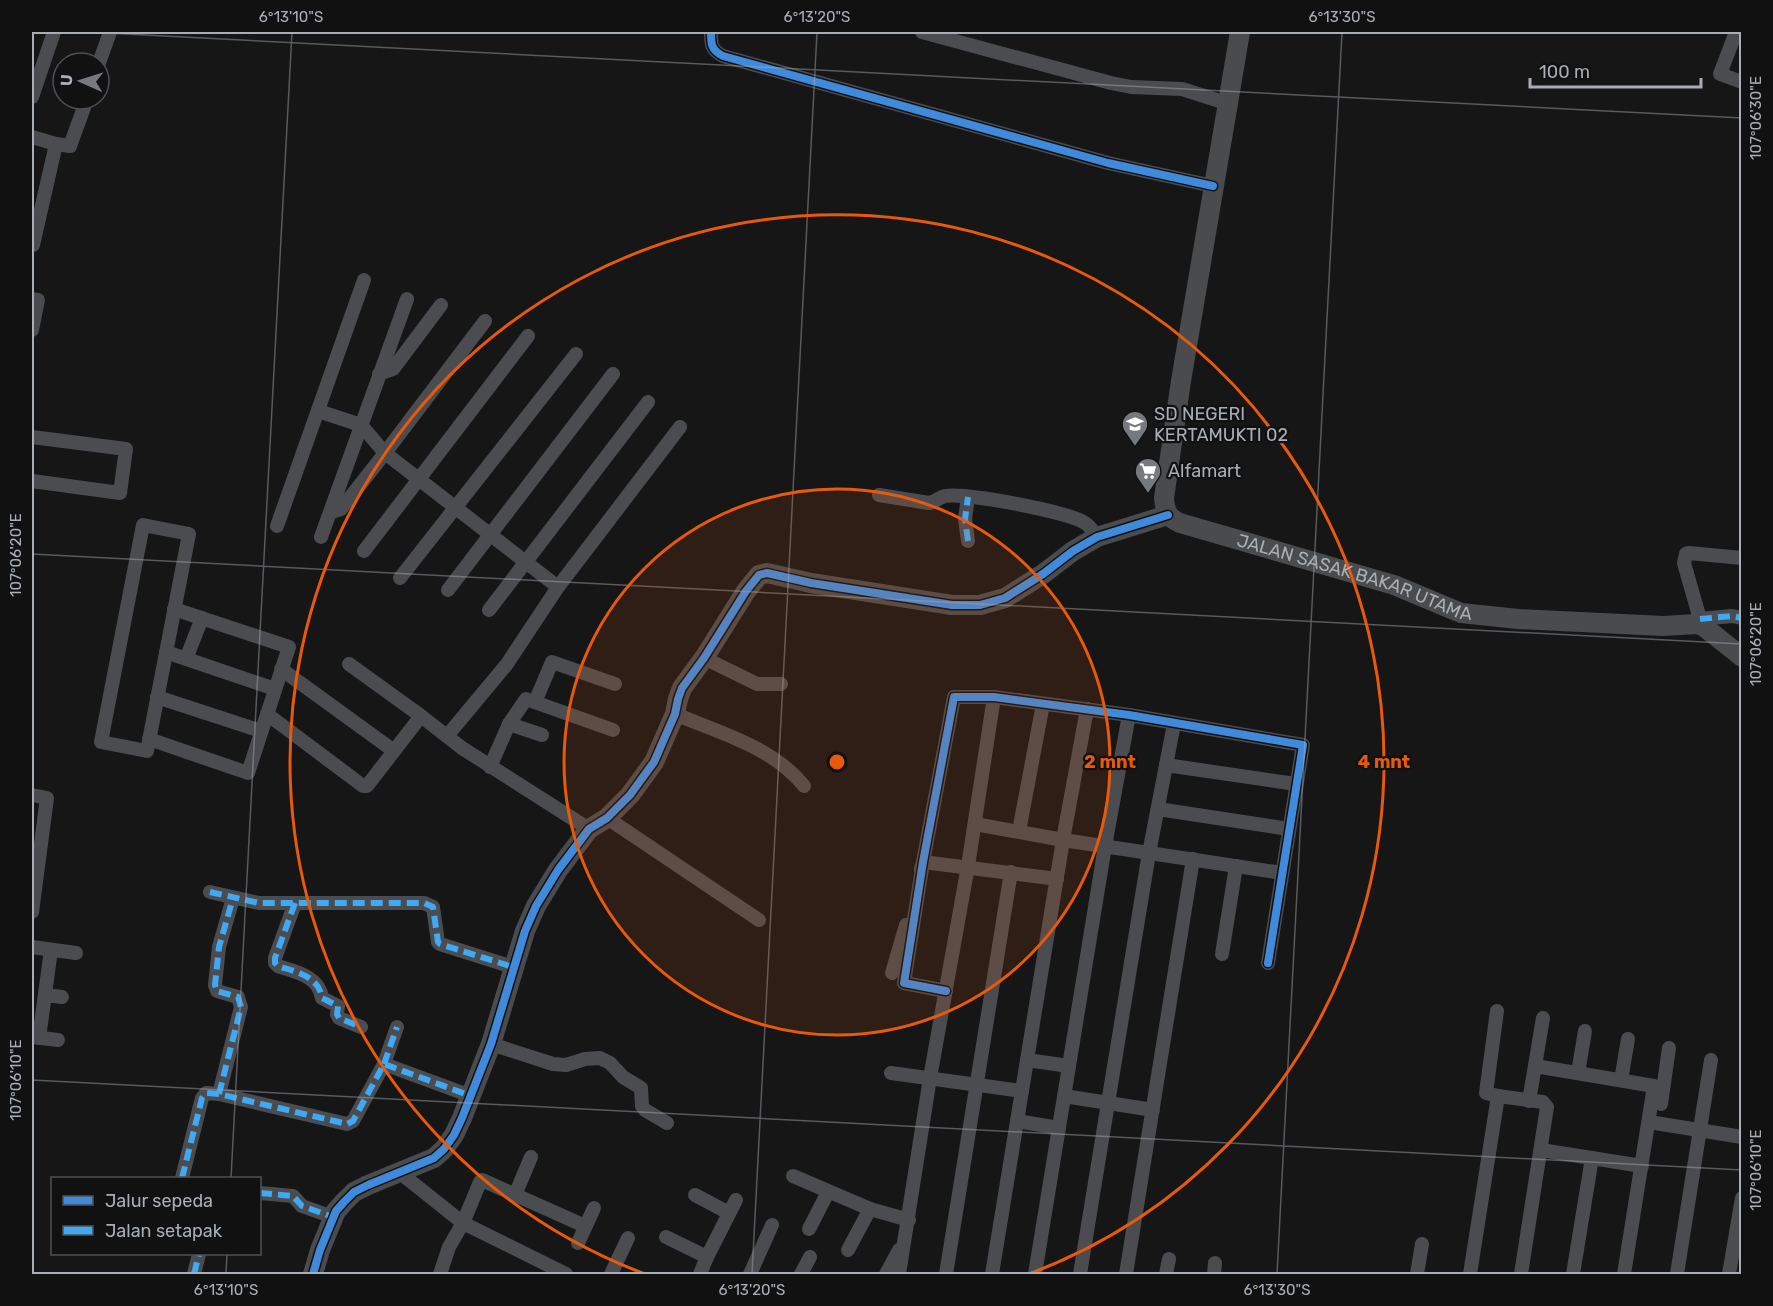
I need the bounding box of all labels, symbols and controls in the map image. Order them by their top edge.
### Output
text: 6°13'10"S [259,8,323,26]
text: 6°13'20"S [784,8,850,26]
text: 6°13'30"S [1308,8,1376,26]
north arrow [51,51,111,111]
scale bar [1530,51,1701,89]
text: 100 m [1539,61,1590,83]
text: U [57,74,76,87]
text: 107°06'30"E [1747,76,1765,160]
place label: SD NEGERI KERTAMUKTI 02 [1154,403,1288,446]
school or university icon: SD NEGERI KERTAMUKTI 02 [1120,409,1150,447]
supermarket icon: Alfamart [1133,456,1163,494]
place label: Alfamart [1168,460,1241,482]
text: 107°06'20"E [7,513,25,597]
street label: JALAN SASAK BAKAR UTAMA [1234,529,1473,625]
text: 107°06'20"E [1747,602,1765,686]
text: 2 mnt [1084,751,1136,773]
text: 4 mnt [1358,751,1410,773]
centre of rings [827,752,847,772]
text: 107°06'10"E [7,1039,25,1121]
text: 107°06'10"E [1747,1129,1765,1211]
legend [51,1177,261,1255]
text: Jalur sepeda [105,1190,213,1212]
text: Jalan setapak [105,1220,223,1242]
text: 6°13'10"S [194,1281,258,1299]
text: 6°13'20"S [719,1281,785,1299]
text: 6°13'30"S [1243,1281,1311,1299]

